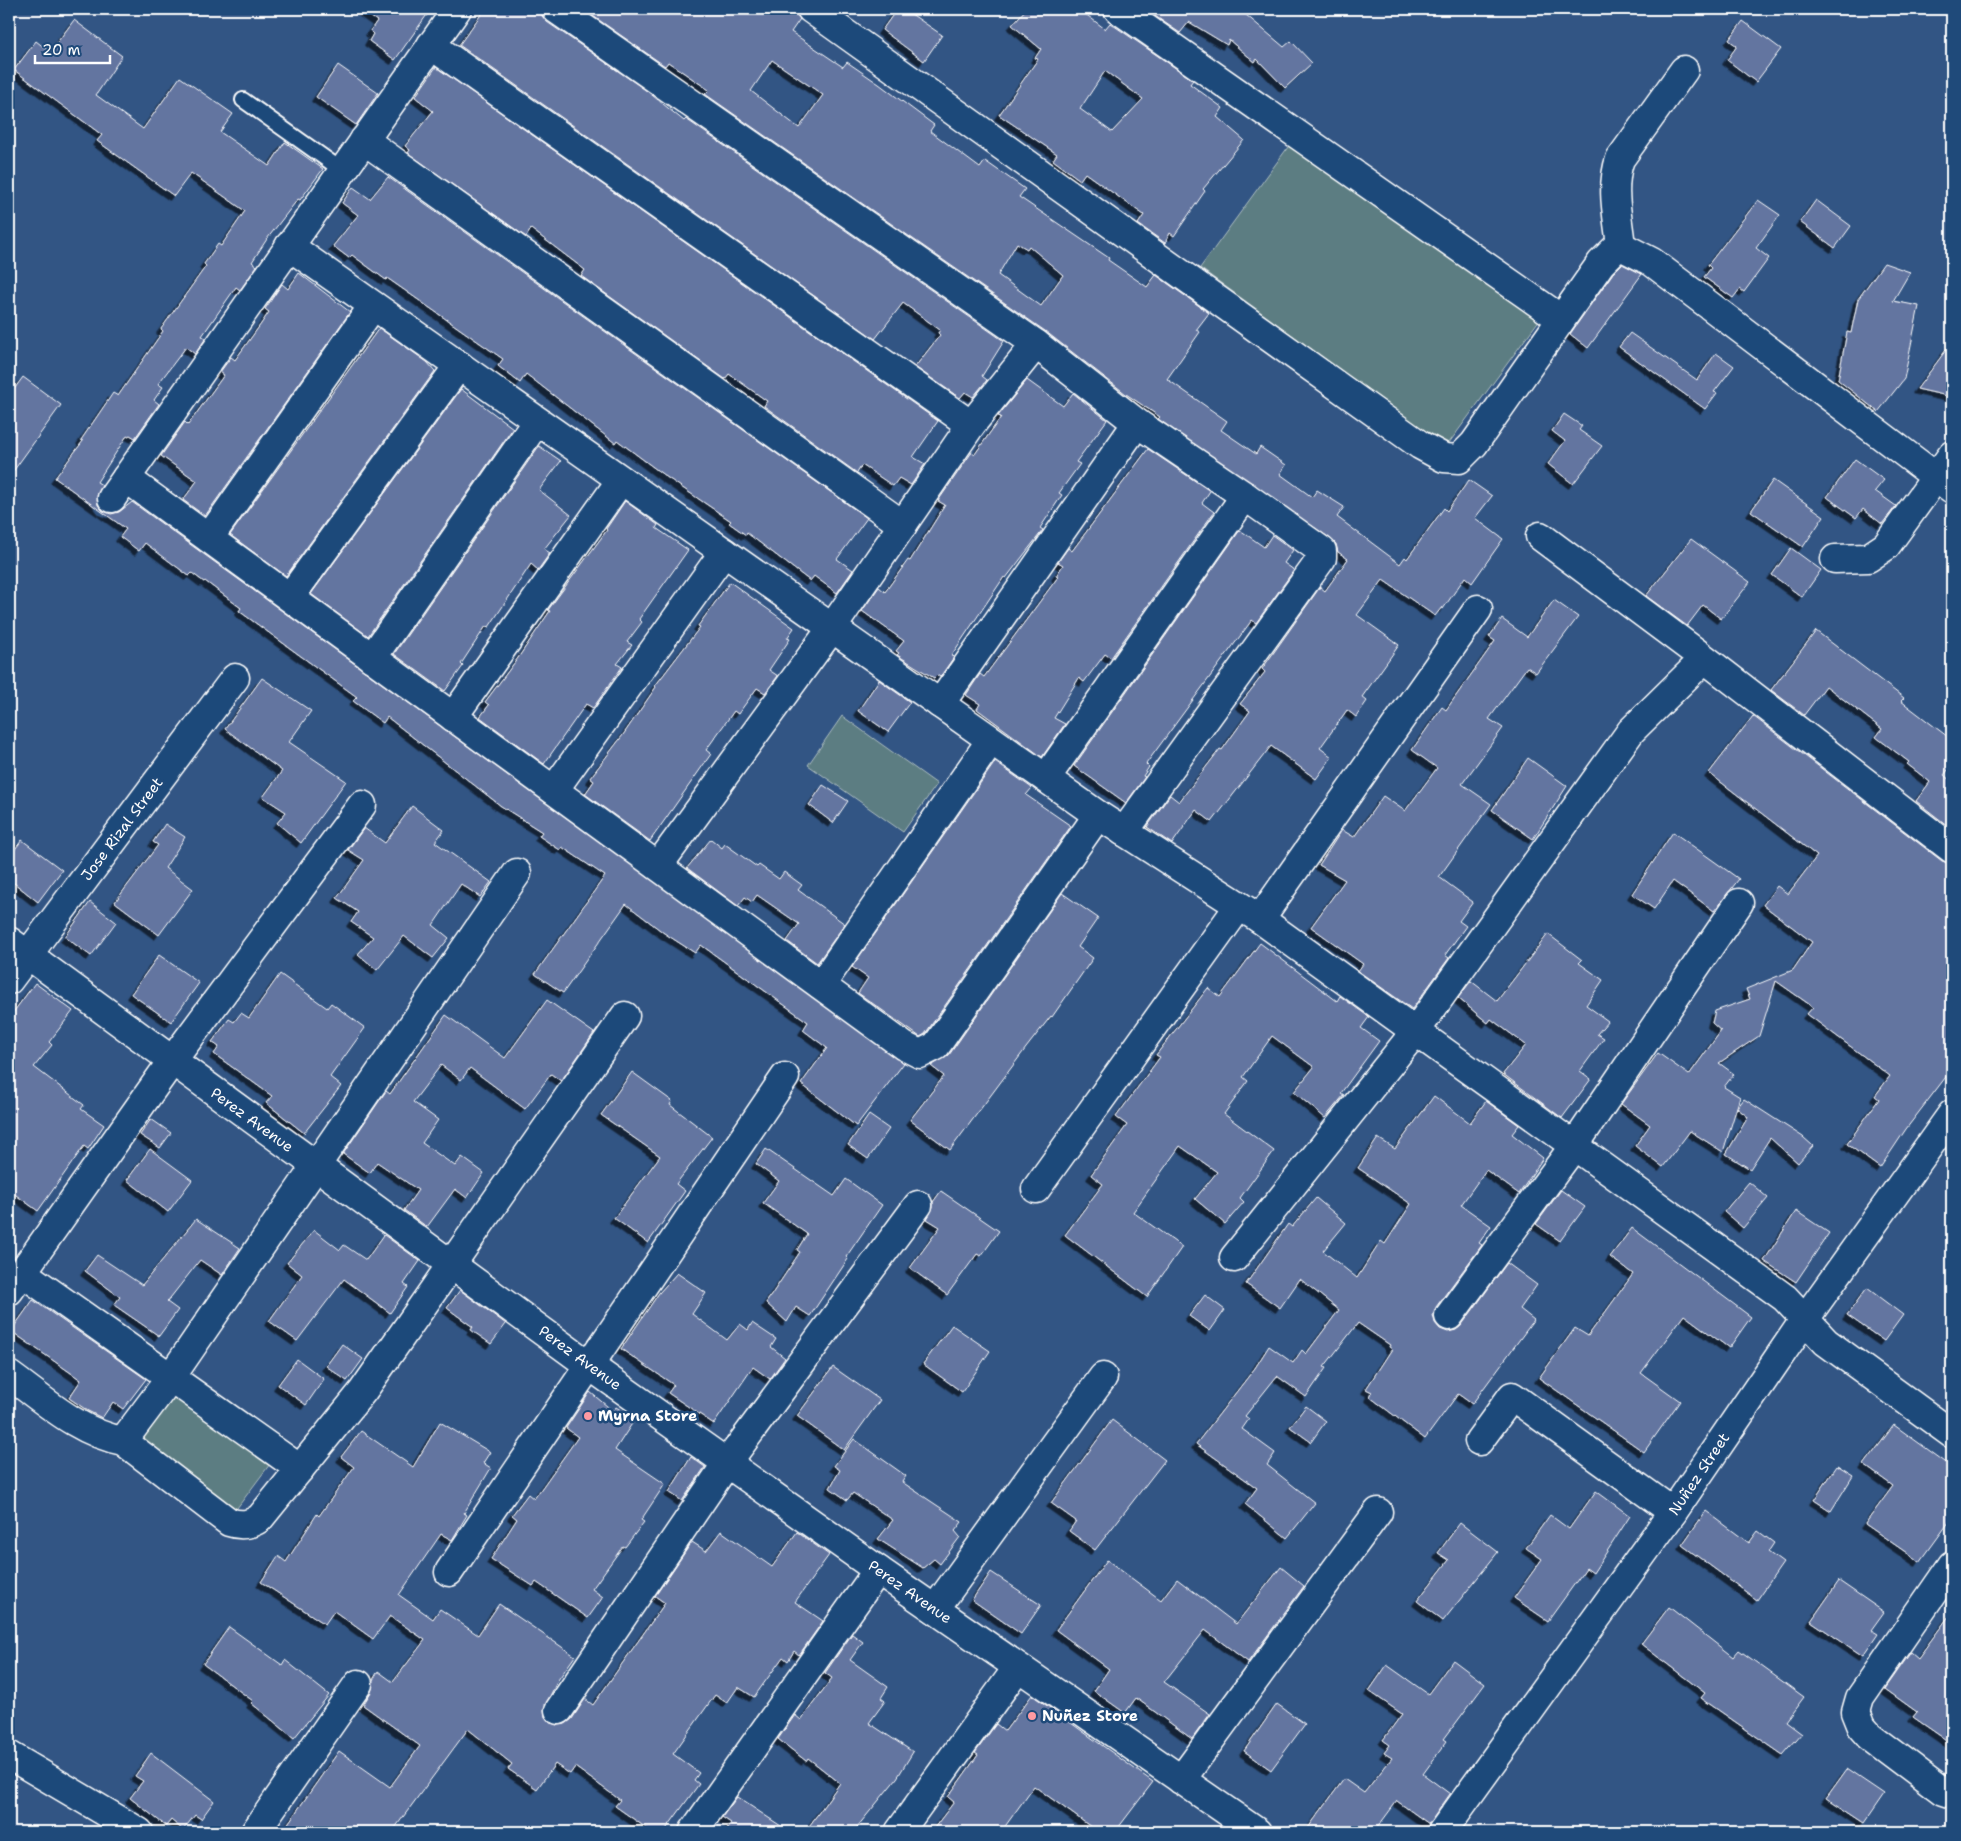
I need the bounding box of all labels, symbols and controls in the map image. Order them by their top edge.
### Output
scale bar [35,32,110,64]
text: 20 m [42,40,81,60]
street label: Jose Rizal Street [77,773,167,885]
street label: Perez Avenue [207,1083,297,1157]
street label: Perez Avenue [535,1321,625,1395]
place label: Myrna Store [598,1406,697,1426]
marker: Myrna Store [582,1410,594,1422]
street label: Nuñez Street [1664,1429,1734,1519]
street label: Perez Avenue [864,1556,956,1628]
place label: Nuñez Store [1042,1706,1138,1726]
marker: Nuñez Store [1026,1710,1038,1722]

